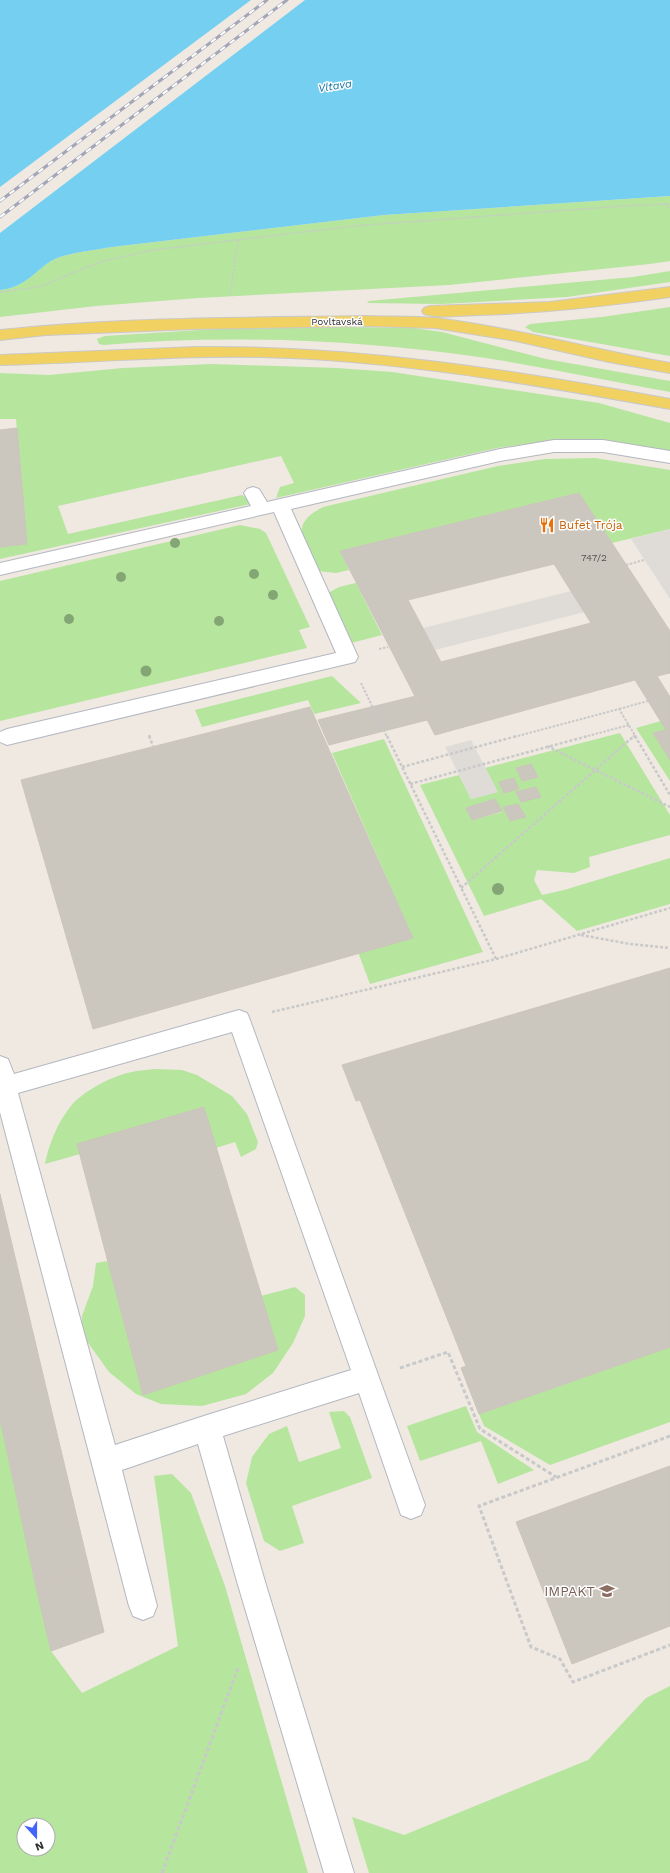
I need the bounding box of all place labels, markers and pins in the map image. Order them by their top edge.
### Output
restaurant icon: Bufet Trója [538,516,556,534]
place label: Bufet Trója [559,518,623,532]
school or university icon: IMPAKT [598,1582,616,1600]
place label: IMPAKT [544,1583,596,1599]

